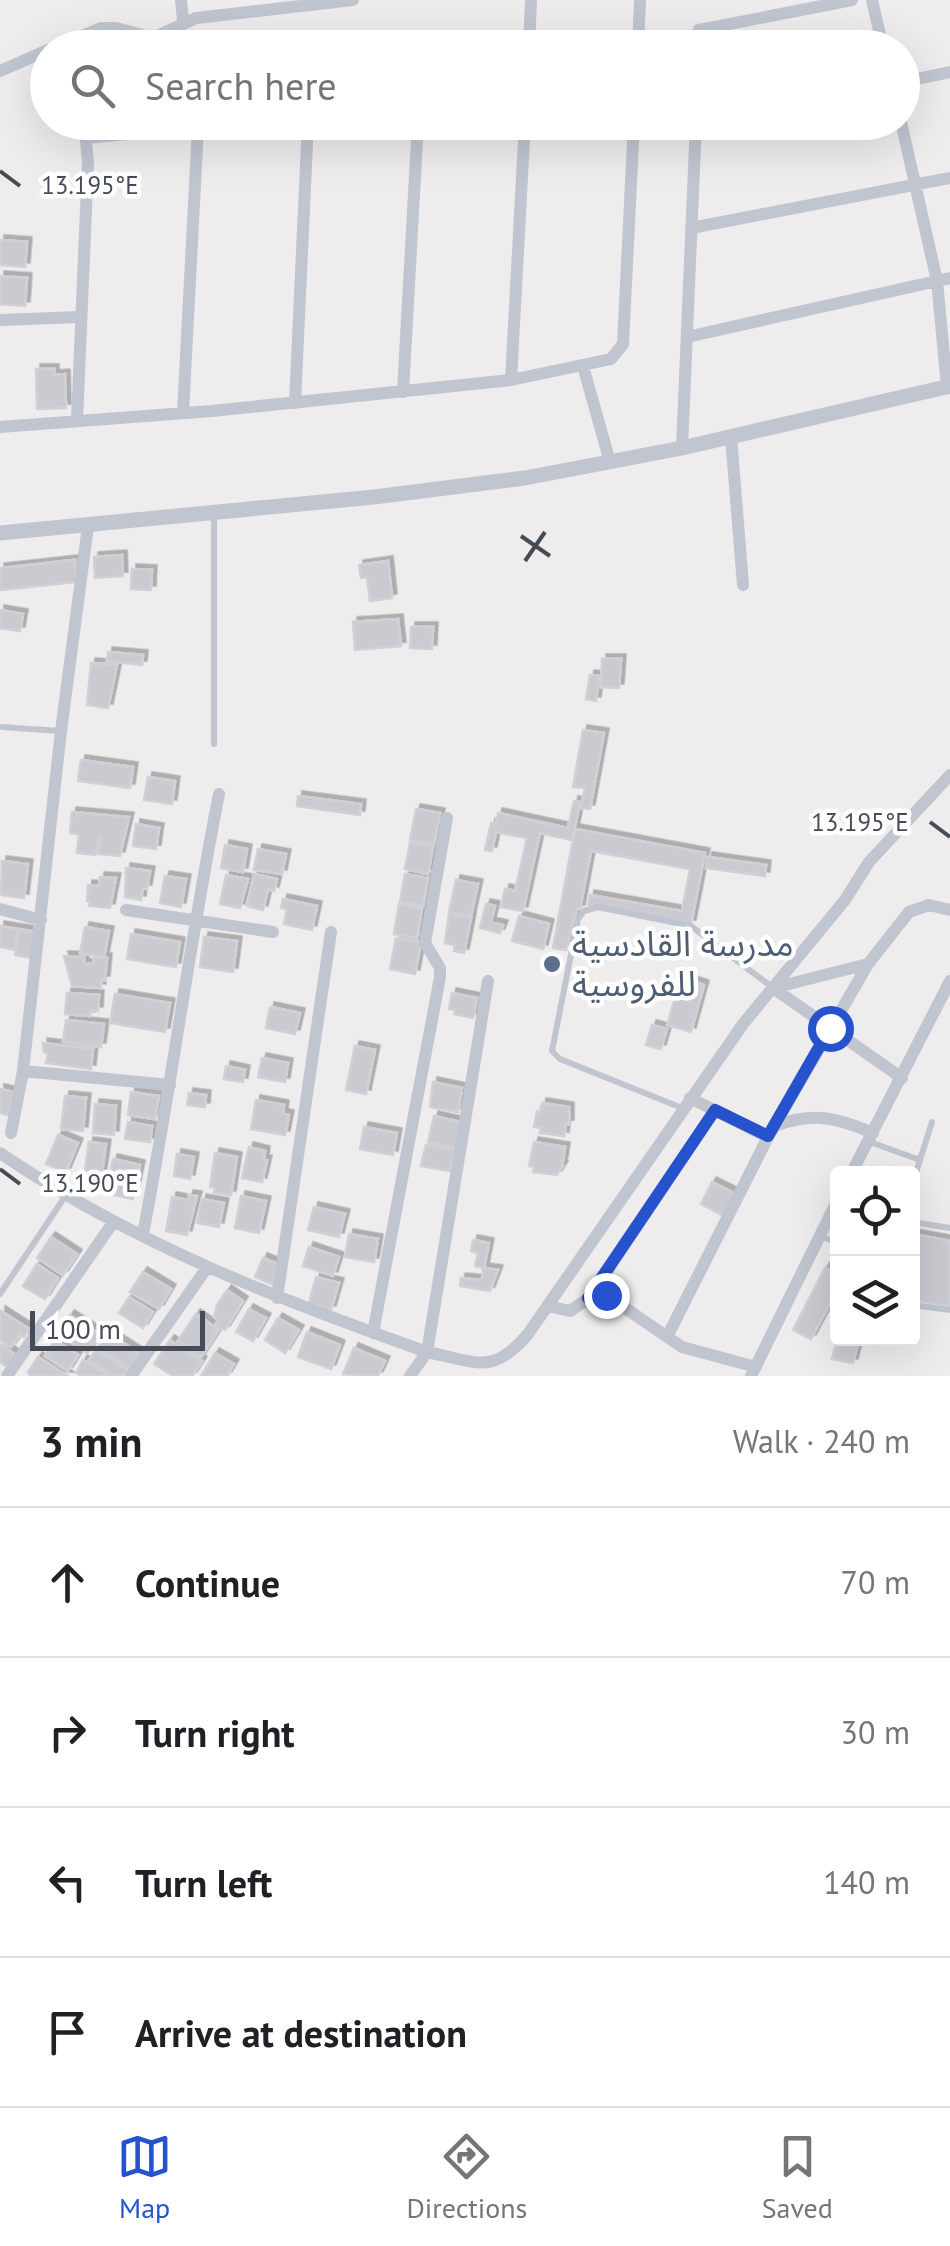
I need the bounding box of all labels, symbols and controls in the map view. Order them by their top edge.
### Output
search box [30,30,920,140]
icon: search [65,58,120,113]
text: Search here [145,61,337,110]
text: 13.195°E [41,169,139,201]
text: 13.195°E [811,806,909,838]
place label: مدرسة القادسية للفروسية [572,920,794,1006]
marker: مدرسة القادسية للفروسية [541,953,563,975]
route start [808,1006,854,1052]
map controls [830,1166,920,1346]
button: locate [830,1166,920,1256]
text: 13.190°E [41,1167,139,1199]
button: layers [830,1256,920,1346]
route end [584,1273,630,1319]
scale bar [30,1306,205,1350]
text: 100 m [45,1310,121,1347]
text: 3 min [40,1414,142,1469]
text: Walk · 240 m [733,1420,910,1462]
icon: ahead [40,1555,95,1610]
text: Continue [135,1558,280,1607]
text: 70 m [841,1561,910,1603]
icon: right [40,1705,95,1760]
text: Turn right [135,1708,295,1757]
text: 30 m [841,1711,910,1753]
icon: left [40,1855,95,1910]
text: Turn left [135,1858,272,1907]
text: 140 m [823,1861,910,1903]
icon: arrive [40,2005,95,2060]
text: Arrive at destination [135,2008,467,2057]
tab: Map [117,2129,172,2226]
tab: Directions [406,2129,527,2226]
tab: Saved [762,2129,833,2226]

